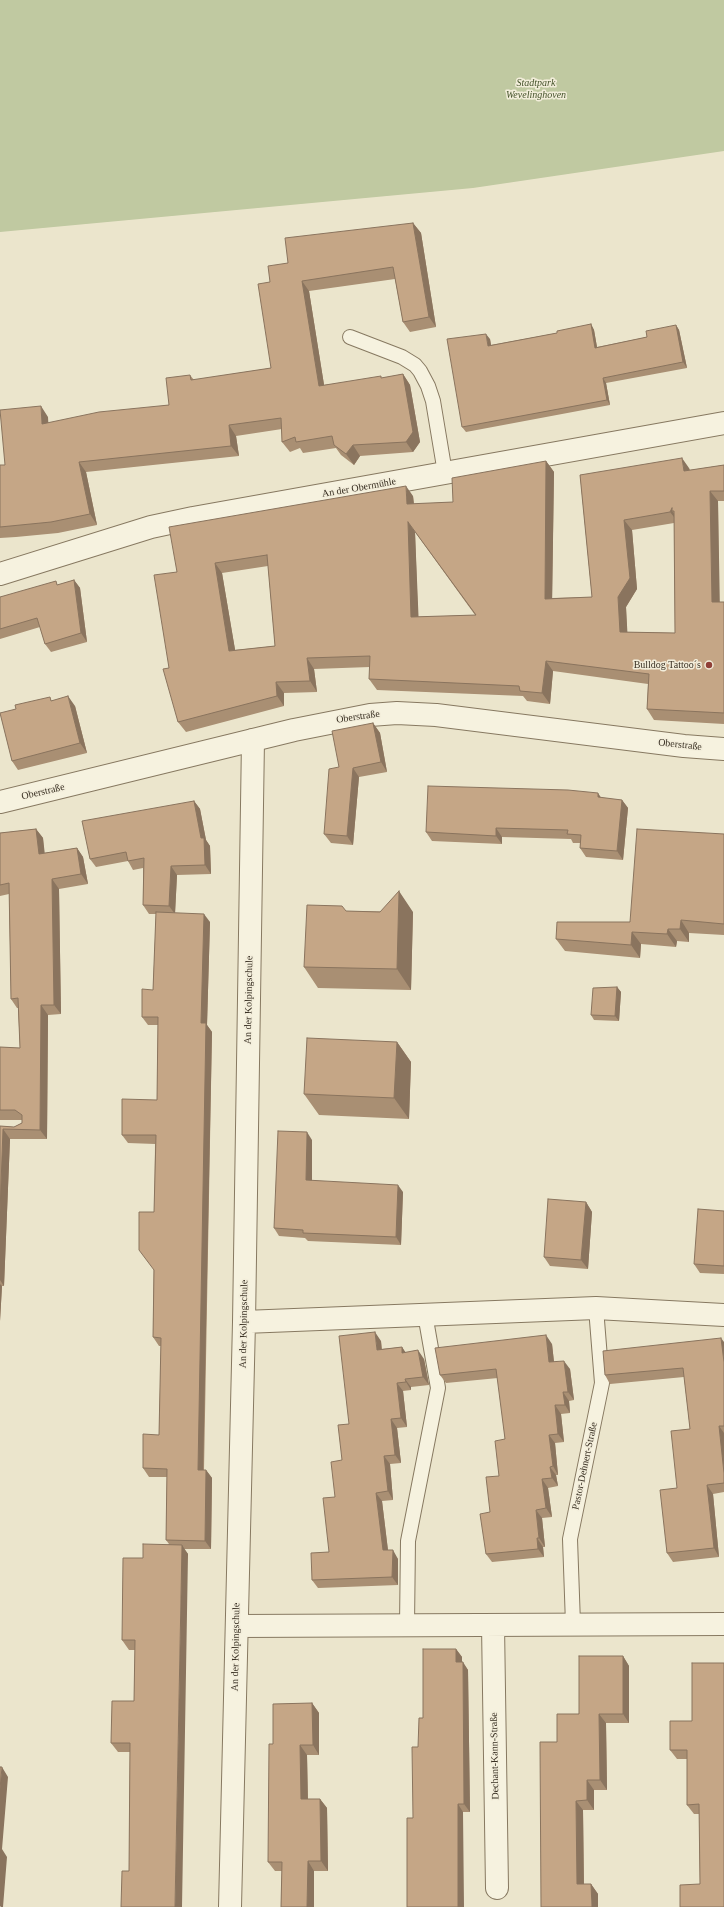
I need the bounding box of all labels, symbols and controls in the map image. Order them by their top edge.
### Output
park label: Stadtpark Wevelinghoven [506,77,566,100]
street label: An der Obermühle [321,476,397,500]
place label: Bulldog Tattoo´s [634,659,701,671]
marker: Bulldog Tattoo´s [704,660,714,670]
street label: Oberstraße [335,708,381,726]
street label: Oberstraße [658,737,702,753]
street label: Oberstraße [20,781,66,803]
street label: An der Kolpingschule [242,956,256,1044]
street label: An der Kolpingschule [237,1280,251,1368]
street label: Pastor-Dehnert-Straße [570,1421,600,1511]
street label: An der Kolpingschule [229,1603,243,1691]
street label: Dechant-Kann-Straße [488,1712,502,1800]

